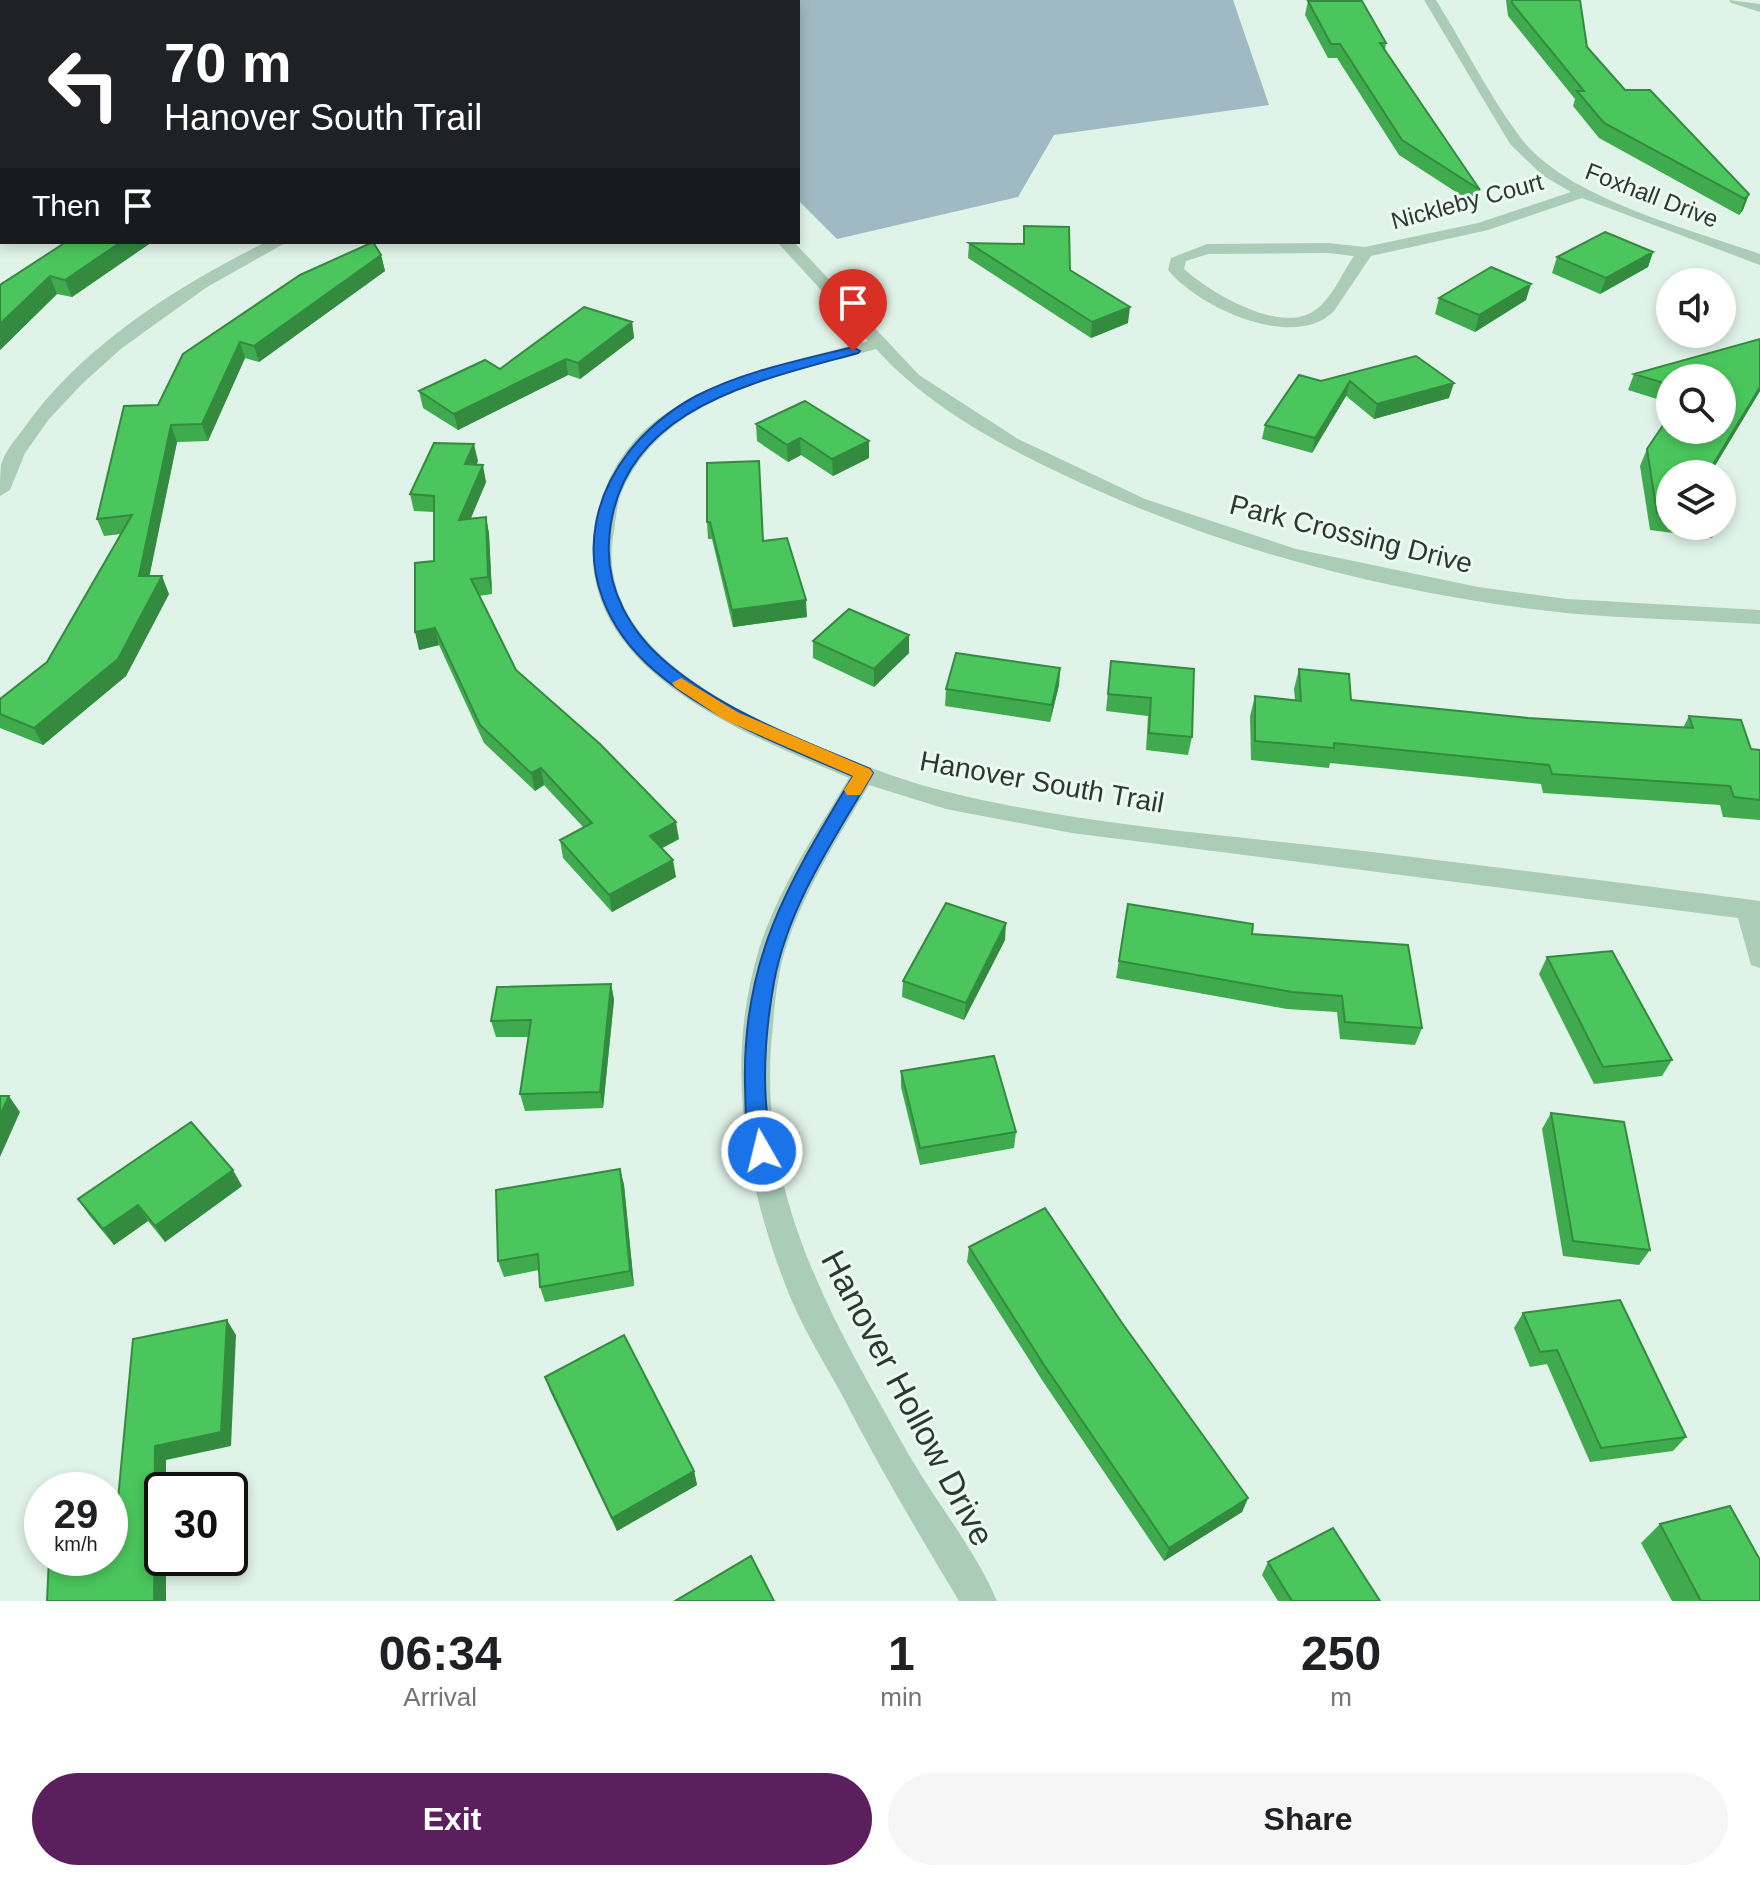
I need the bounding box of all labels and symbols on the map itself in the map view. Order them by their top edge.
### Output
street label: Foxhall Drive [1582,157,1722,233]
street label: Nickleby Court [1388,168,1546,234]
pin [819,269,887,351]
street label: Park Crossing Drive [1226,489,1476,579]
street label: Hanover South Trail [917,745,1167,819]
position arrow [720,1109,804,1193]
street label: Hanover Hollow Drive [814,1244,1002,1552]
speed limit sign: 30 [144,1472,248,1576]

